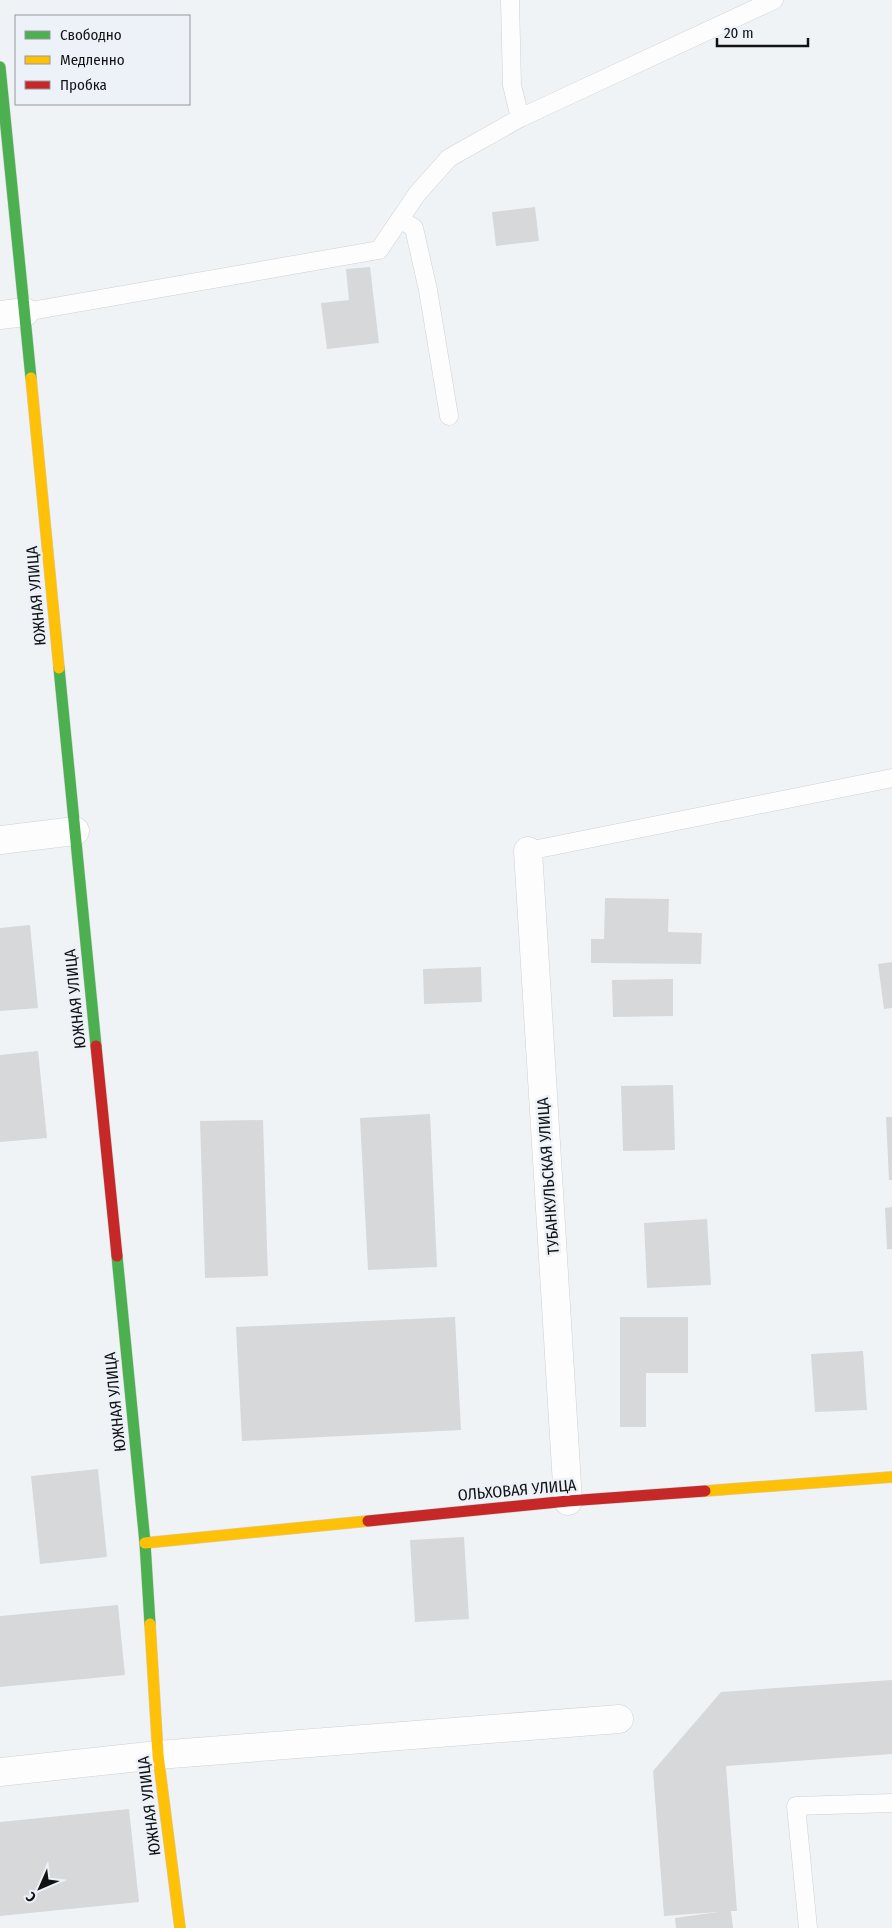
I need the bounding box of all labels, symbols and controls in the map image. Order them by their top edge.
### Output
legend [15,15,190,105]
scale bar [717,15,808,47]
text: 20 m [724,24,754,42]
text: Свободно [60,26,122,44]
text: Медленно [60,51,125,69]
text: Пробка [60,76,107,94]
street label: ЮЖНАЯ УЛИЦА [22,545,50,647]
street label: ЮЖНАЯ УЛИЦА [60,948,90,1050]
street label: ТУБАНКУЛЬСКАЯ УЛИЦА [533,1096,563,1255]
street label: ЮЖНАЯ УЛИЦА [100,1351,130,1453]
street label: ОЛЬХОВАЯ УЛИЦА [457,1475,578,1505]
street label: ЮЖНАЯ УЛИЦА [133,1755,165,1857]
north arrow [15,1863,65,1913]
text: С [22,1888,40,1905]

